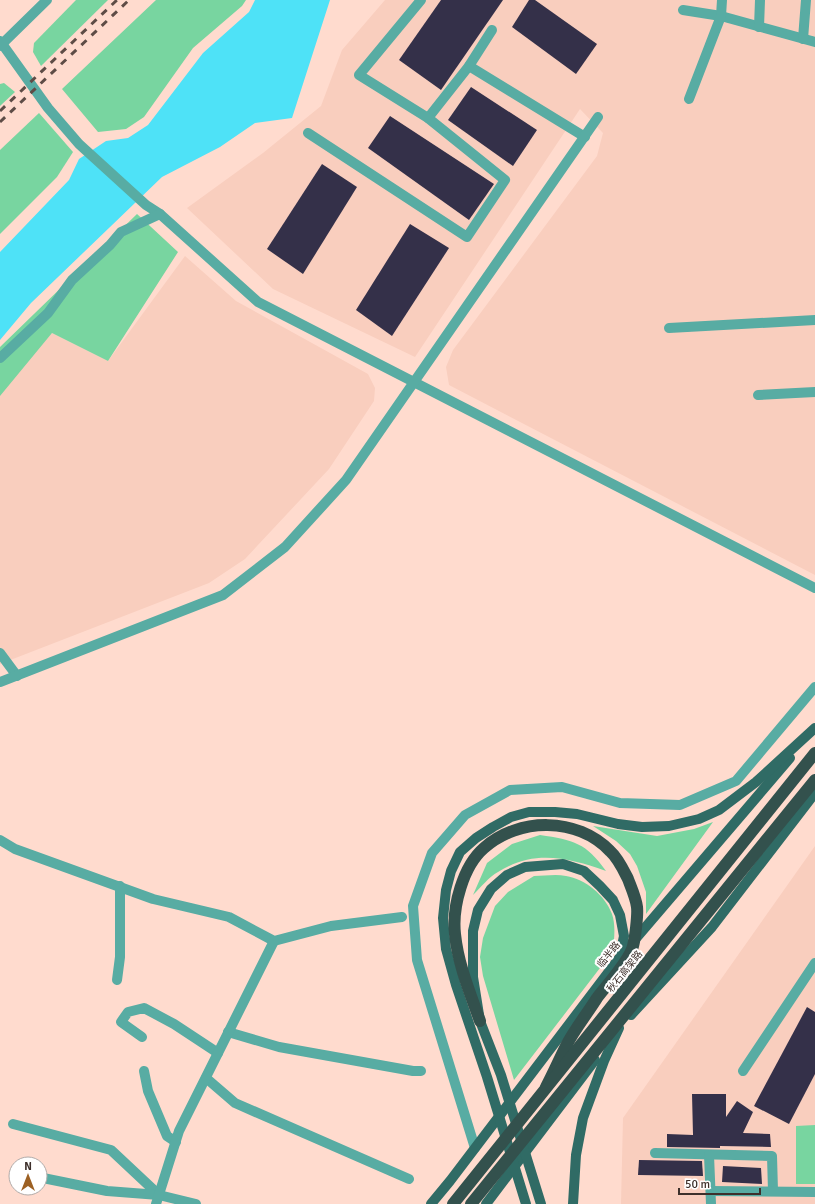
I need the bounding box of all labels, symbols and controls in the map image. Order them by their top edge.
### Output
street label: 临半路 [595,939,623,970]
street label: 秋石高架路 [604,948,645,995]
north arrow [8,1156,48,1196]
text: N [24,1160,32,1173]
scale bar [679,1170,760,1196]
text: 50 m [685,1177,710,1192]

